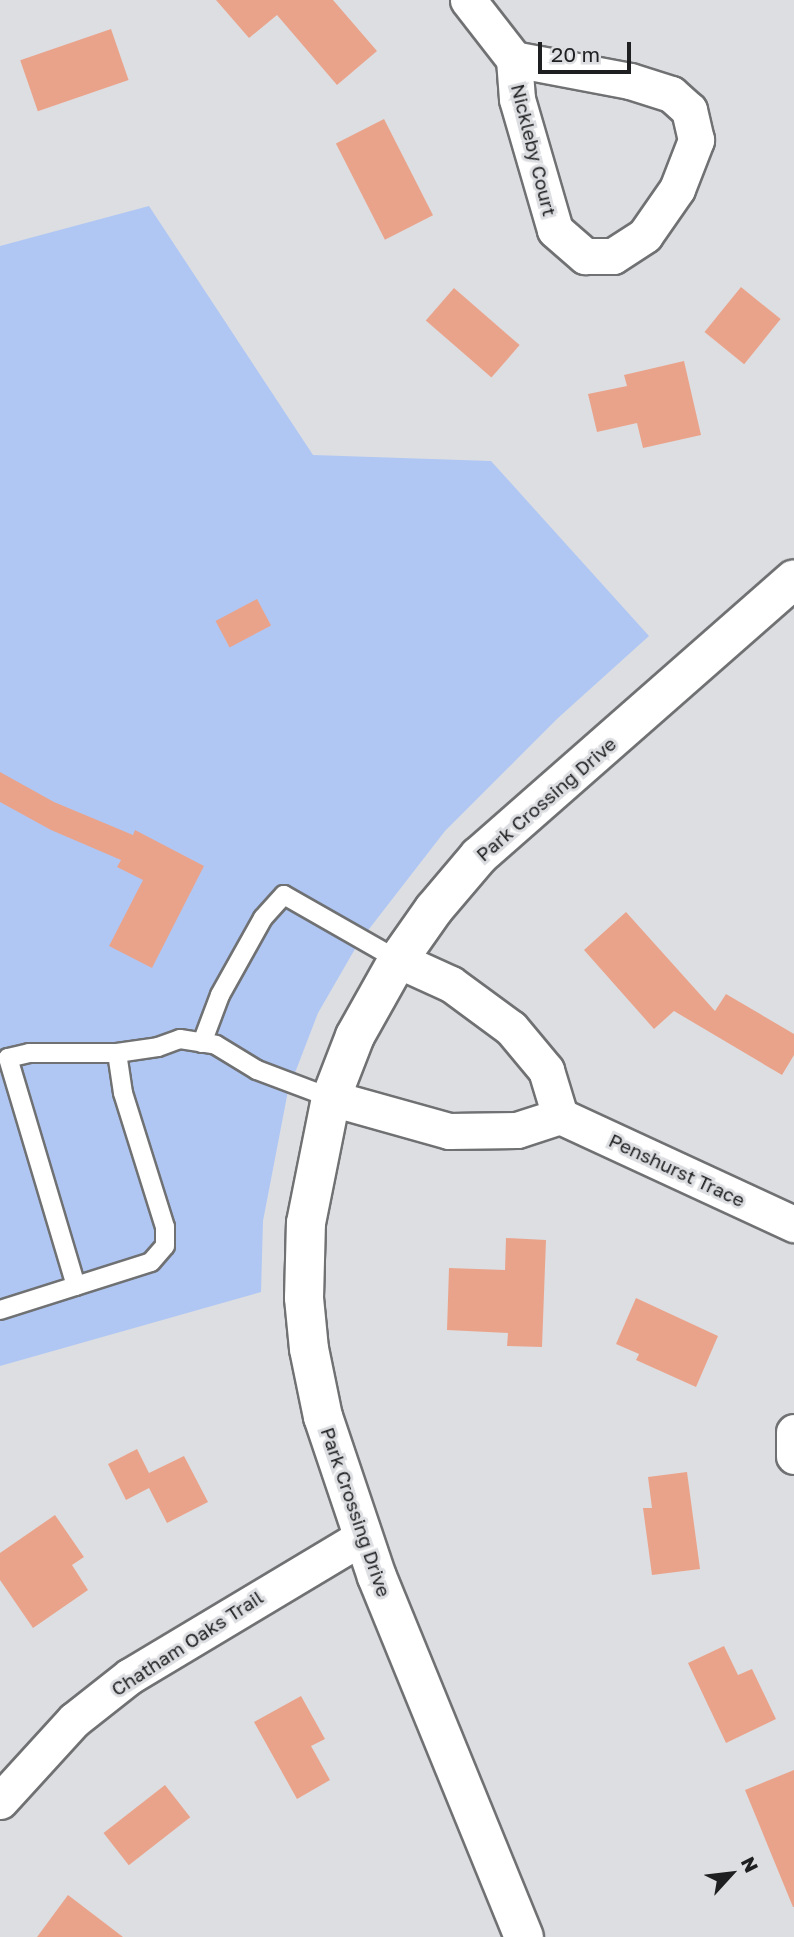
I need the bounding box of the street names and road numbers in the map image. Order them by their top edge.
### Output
street label: Nickleby Court [507,82,561,218]
street label: Park Crossing Drive [471,732,621,866]
street label: Penshurst Trace [605,1129,749,1211]
street label: Park Crossing Drive [316,1424,396,1600]
street label: Chatham Oaks Trail [107,1585,267,1701]

